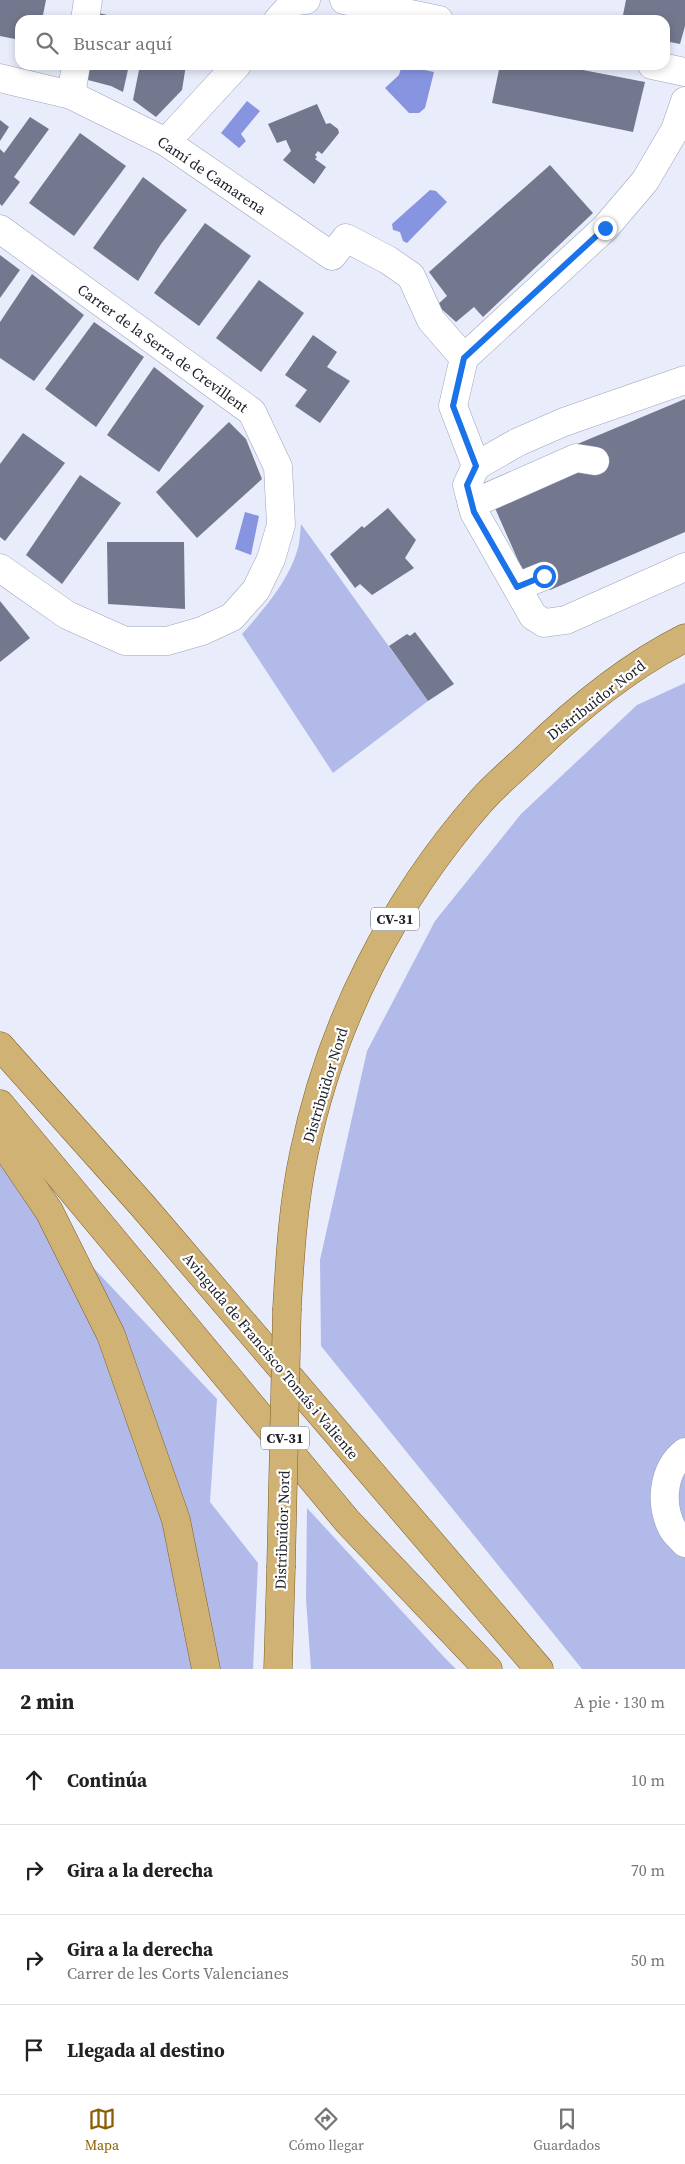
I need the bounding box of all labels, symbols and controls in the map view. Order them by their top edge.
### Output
search box [15,15,670,70]
icon: search [33,29,61,57]
text: Buscar aquí [73,30,172,56]
street label: Camí de Camarena [154,131,271,219]
route end [594,217,617,240]
street label: Carrer de la Serra de Crevillent [73,279,253,417]
route start [533,565,556,588]
street label: Distribuïdor Nord [542,655,650,745]
road number: CV-31 [371,908,419,931]
street label: Distribuïdor Nord [298,1024,353,1145]
street label: Avinguda de Francisco Tomás i Valiente [178,1248,364,1464]
road number: CV-31 [261,1426,309,1450]
street label: Distribuïdor Nord [269,1469,295,1590]
text: 2 min [20,1687,75,1716]
text: A pie · 130 m [574,1691,665,1713]
icon: ahead [20,1766,48,1794]
text: Continúa [67,1767,147,1793]
text: 10 m [631,1769,665,1791]
icon: right [20,1856,48,1884]
text: Gira a la derecha [67,1857,213,1883]
text: 70 m [631,1859,665,1881]
text: Gira a la derecha [67,1936,213,1962]
icon: right [20,1946,48,1974]
text: 50 m [631,1949,665,1971]
text: Carrer de les Corts Valencianes [67,1962,289,1984]
icon: arrive [20,2036,48,2064]
text: Llegada al destino [67,2037,225,2063]
tab: Mapa [85,2105,119,2155]
tab: Cómo llegar [288,2105,364,2155]
tab: Guardados [533,2105,600,2155]

